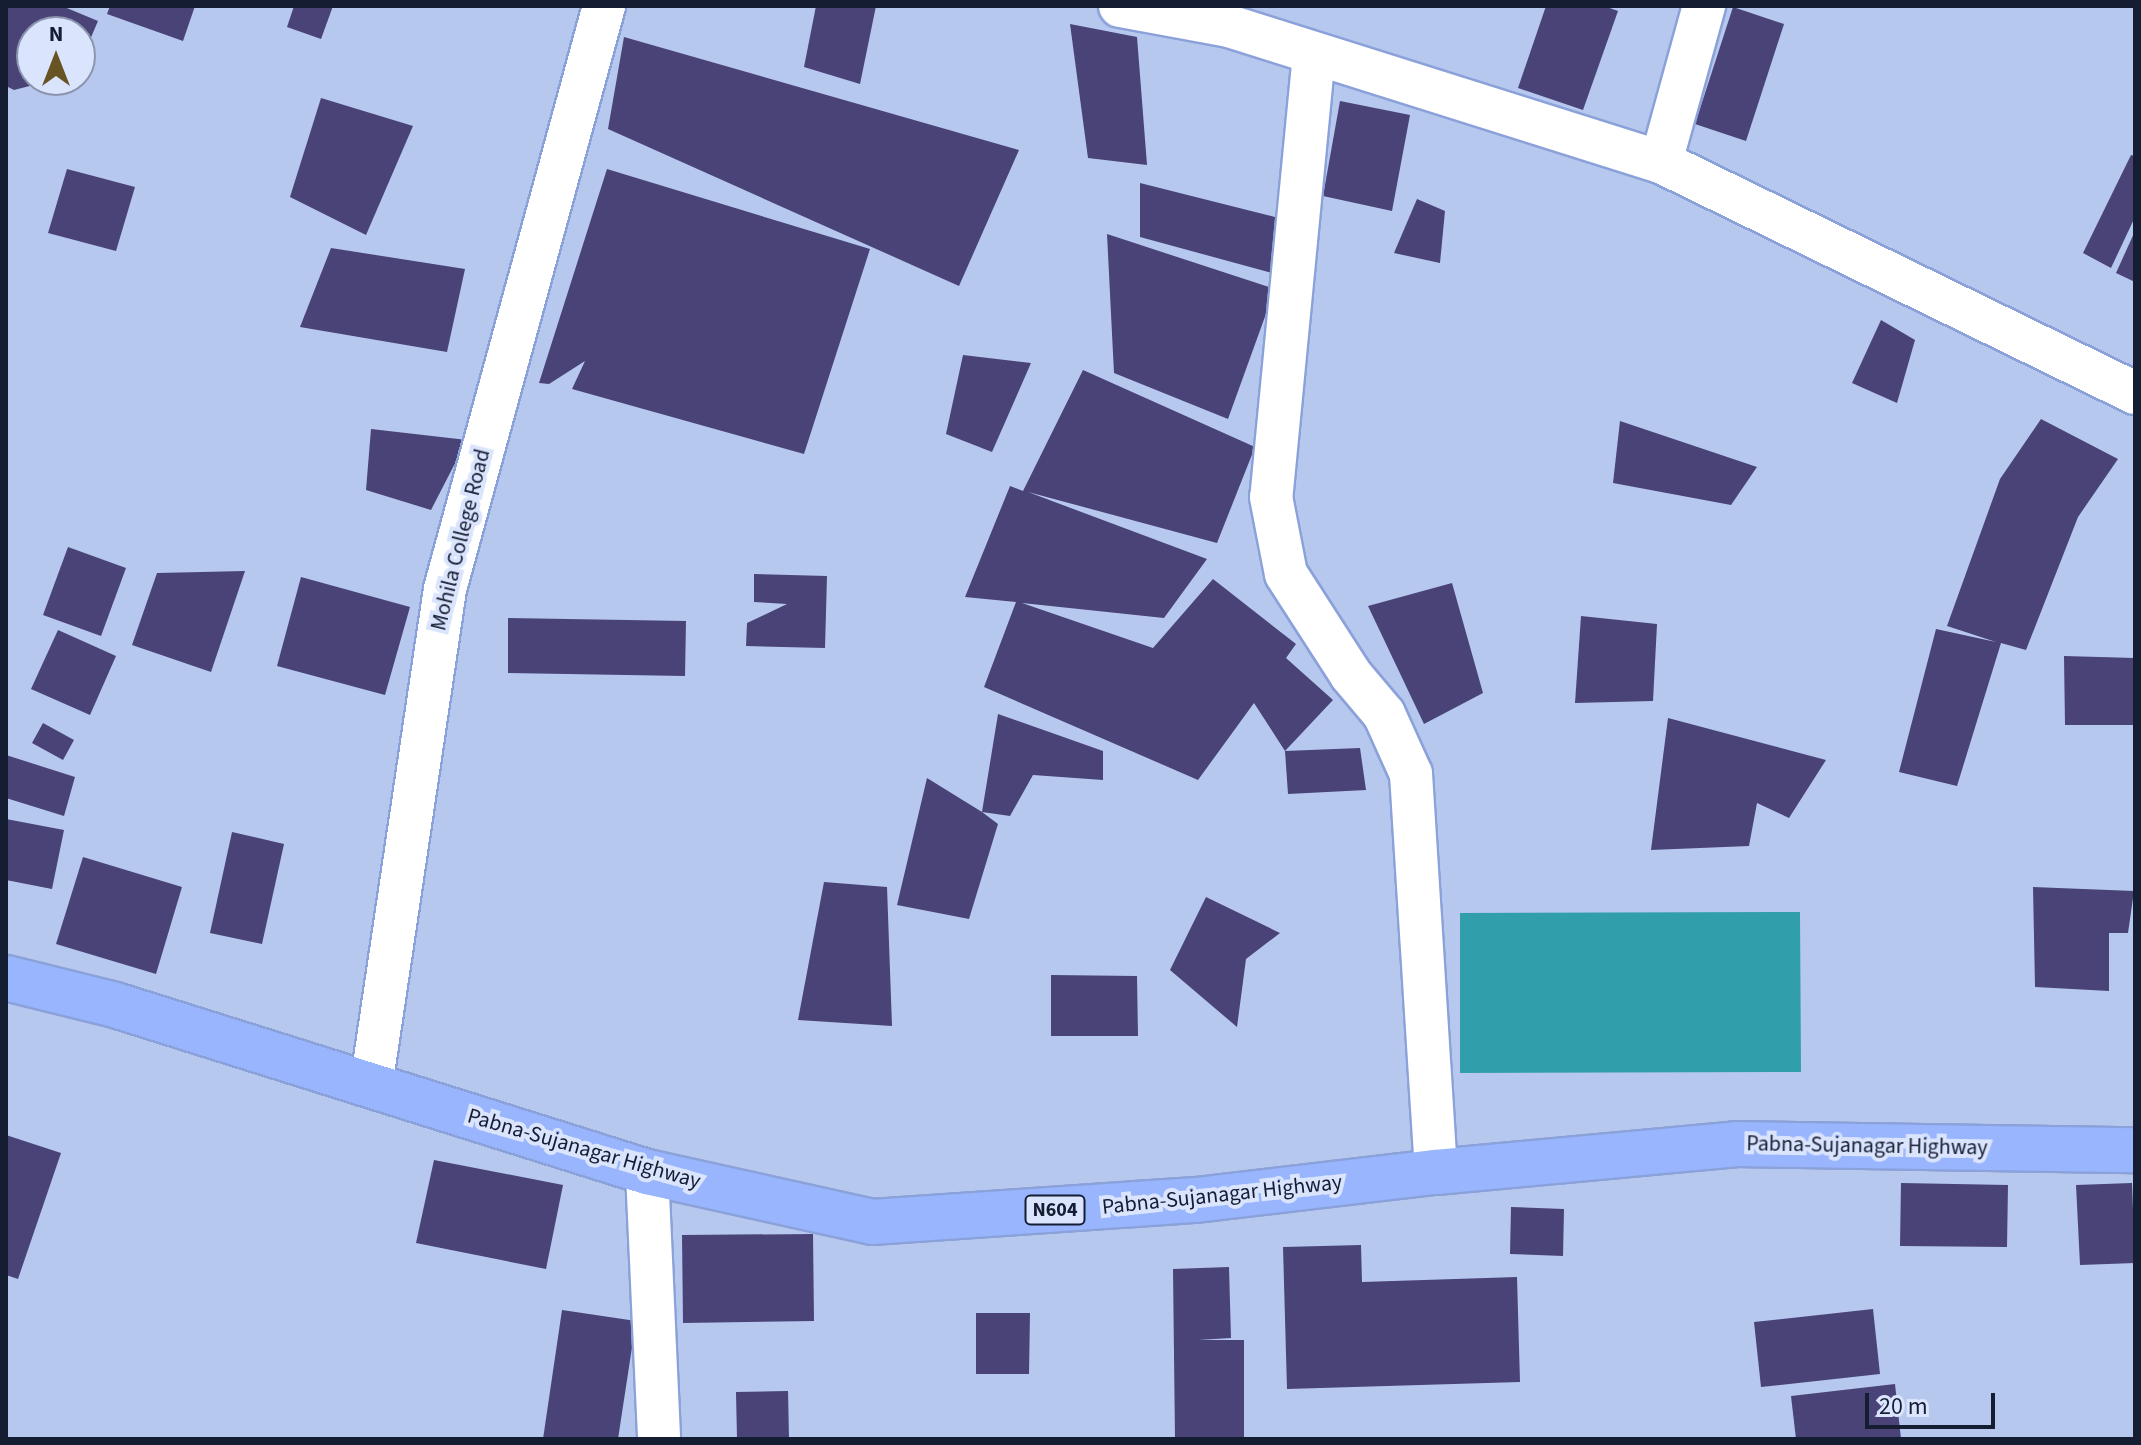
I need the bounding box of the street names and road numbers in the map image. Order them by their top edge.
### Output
street label: Mohila College Road [426,447,496,633]
street label: Pabna-Sujanagar Highway [464,1103,704,1195]
street label: Pabna-Sujanagar Highway [1746,1131,1988,1161]
street label: Pabna-Sujanagar Highway [1101,1169,1343,1221]
road number: N604 [1023,1194,1087,1226]

